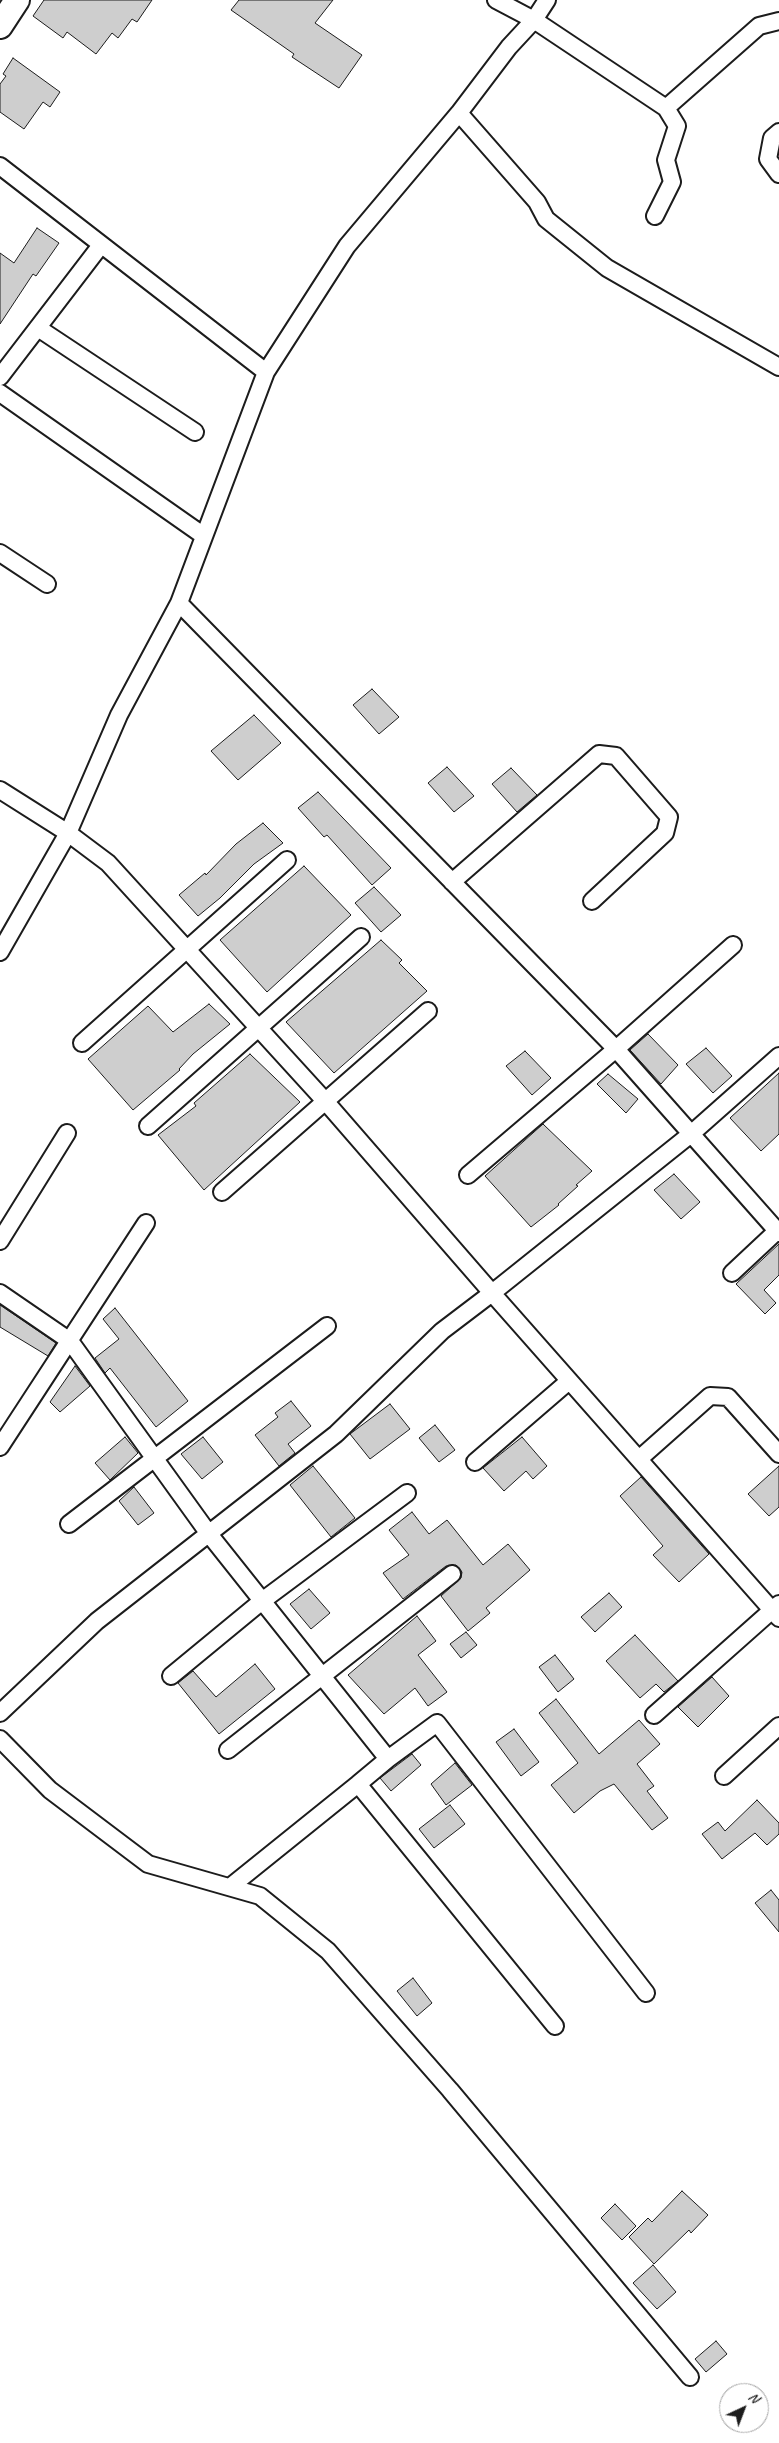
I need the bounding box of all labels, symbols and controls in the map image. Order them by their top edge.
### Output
north arrow [719,2383,769,2433]
text: N [745,2388,763,2407]

